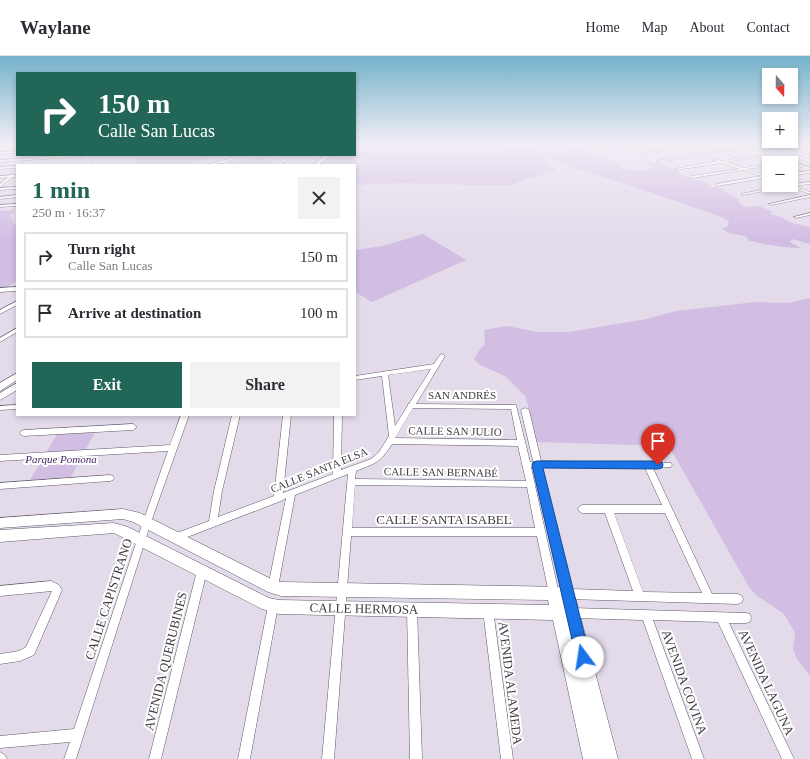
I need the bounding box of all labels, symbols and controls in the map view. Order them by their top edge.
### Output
text: Waylane [20,17,91,38]
text: Home [586,20,620,35]
text: Map [642,20,667,35]
text: About [689,20,724,35]
text: Contact [746,20,790,35]
north arrow [762,68,798,104]
map controls [762,68,798,192]
icon: right [32,88,84,140]
text: 150 m [98,88,170,119]
button: + [762,112,798,148]
text: Calle San Lucas [98,121,215,141]
button: − [762,156,798,192]
text: 1 min [32,177,90,203]
button: close [298,177,340,219]
text: 250 m · 16:37 [32,205,105,220]
text: Turn right [68,241,135,257]
icon: right [34,246,56,268]
text: 150 m [300,249,338,265]
text: Calle San Lucas [68,258,152,273]
icon: arrive [34,302,56,324]
text: Arrive at destination [68,305,201,321]
text: 100 m [300,305,338,321]
button: Exit [32,362,182,408]
button: Share [190,362,340,408]
street label: SAN ANDRÉS [428,389,496,401]
street label: CALLE SAN JULIO [408,424,502,438]
pin [641,424,675,465]
icon: arrive [647,430,669,452]
street label: CALLE SANTA ELSA [269,445,369,495]
park label: Parque Pomona [24,453,97,465]
street label: CALLE SAN BERNABÉ [384,465,499,479]
street label: CALLE SANTA ISABEL [376,512,512,527]
street label: CALLE CAPISTRANO [82,537,135,662]
street label: AVENIDA QUERUBINES [141,590,190,732]
street label: CALLE HERMOSA [310,600,419,617]
street label: AVENIDA ALAMEDA [495,620,526,746]
street label: AVENIDA LAGUNA [735,627,798,738]
street label: AVENIDA COVINA [659,628,711,737]
position arrow [562,636,604,678]

